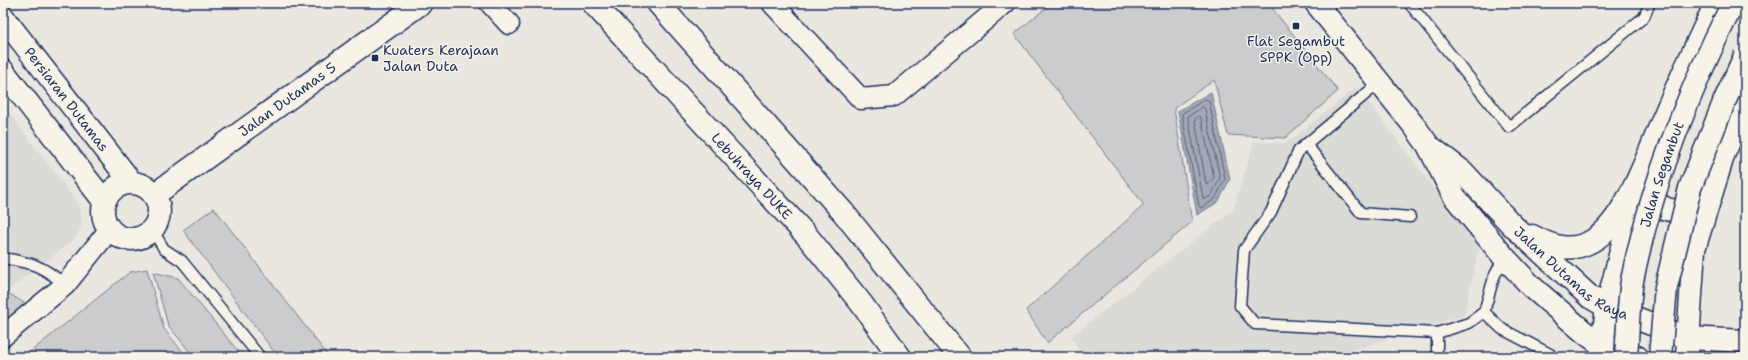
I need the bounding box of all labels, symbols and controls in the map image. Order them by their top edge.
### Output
marker: Flat Segambut SPPK (Opp) [1291,21,1301,31]
place label: Flat Segambut SPPK (Opp) [1247,32,1345,66]
place label: Kuaters Kerajaan Jalan Duta [383,41,499,75]
street label: Persiaran Dutamas [21,43,113,155]
marker: Kuaters Kerajaan Jalan Duta [370,53,380,63]
street label: Jalan Dutamas 5 [235,58,340,140]
street label: Jalan Segambut [1636,119,1688,229]
street label: Lebuhraya DUKE [708,129,797,223]
street label: Jalan Dutamas Raya [1510,222,1631,323]

